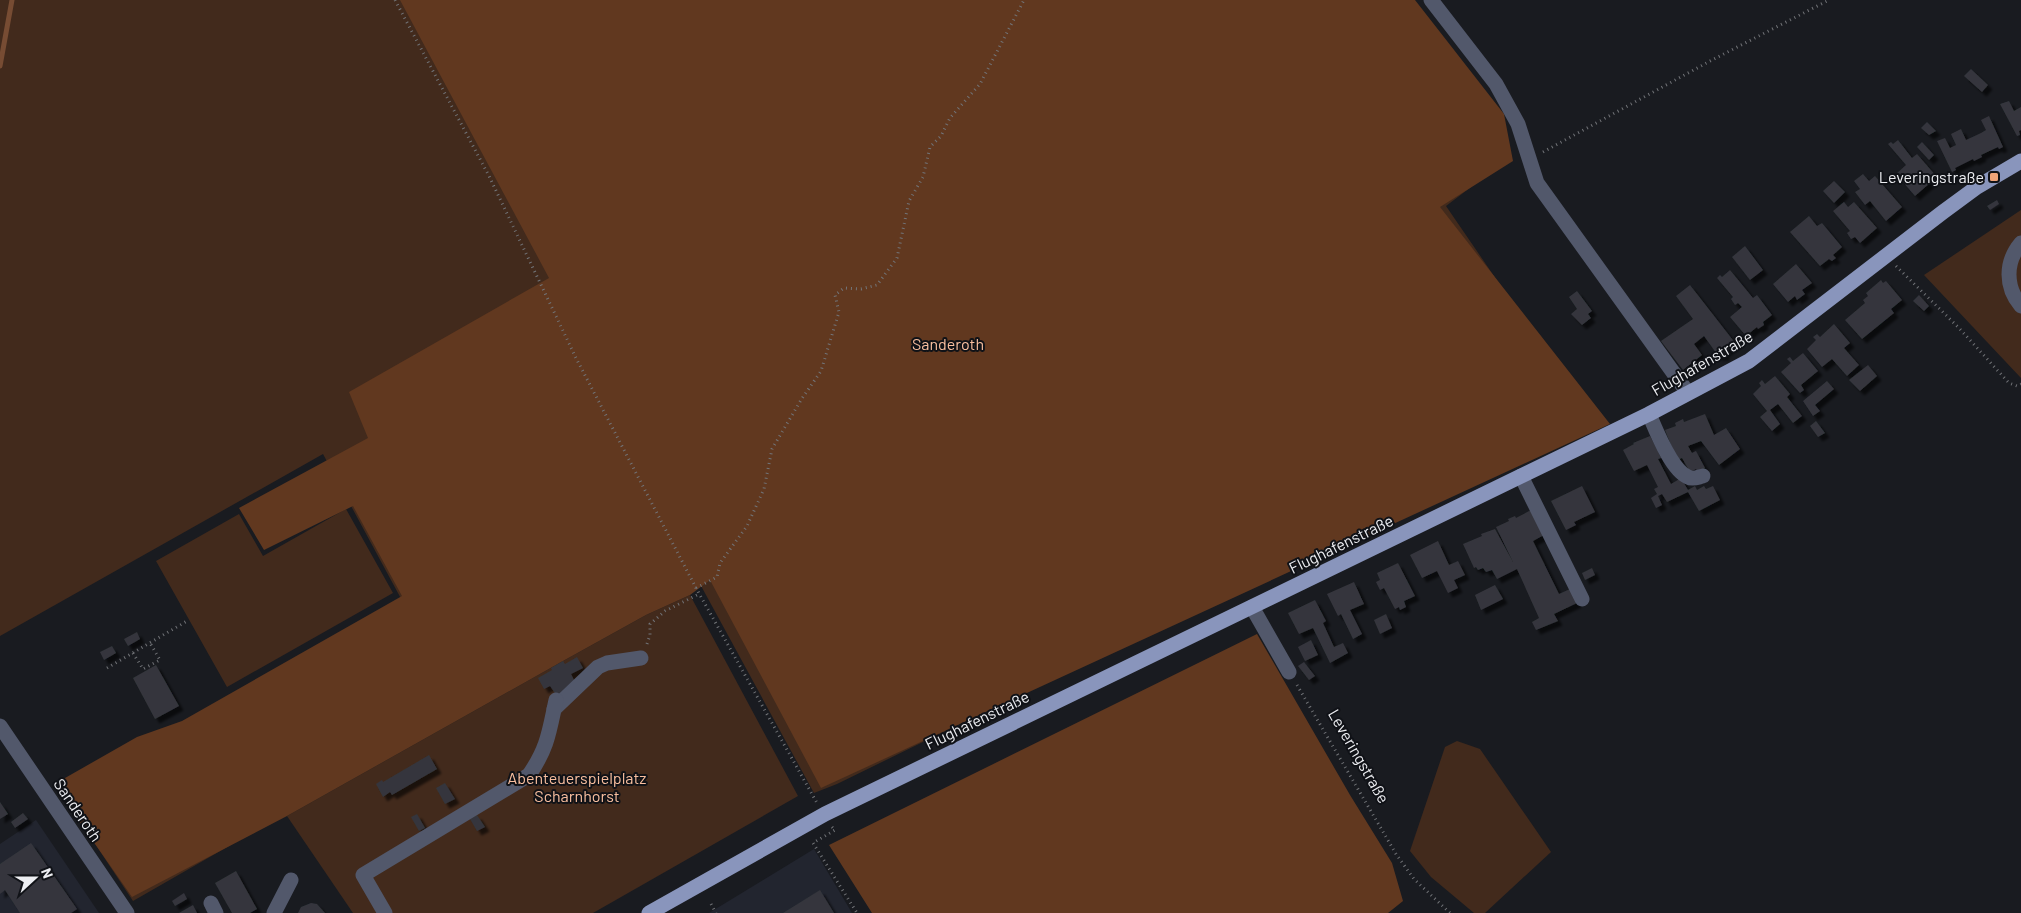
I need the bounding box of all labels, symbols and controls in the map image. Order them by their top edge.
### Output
place label: Leveringstraße [1879,167,1984,186]
marker: Leveringstraße [1988,171,2000,183]
street label: Flughafenstraße [1648,326,1756,399]
park label: Sanderoth [912,334,984,353]
street label: Flughafenstraße [1286,510,1396,577]
street label: Flughafenstraße [922,686,1032,753]
street label: Leveringstraße [1325,705,1394,806]
park label: Abenteuerspielplatz Scharnhorst [508,768,646,805]
street label: Sanderoth [50,775,106,845]
north arrow [10,853,60,903]
text: N [38,866,57,881]

